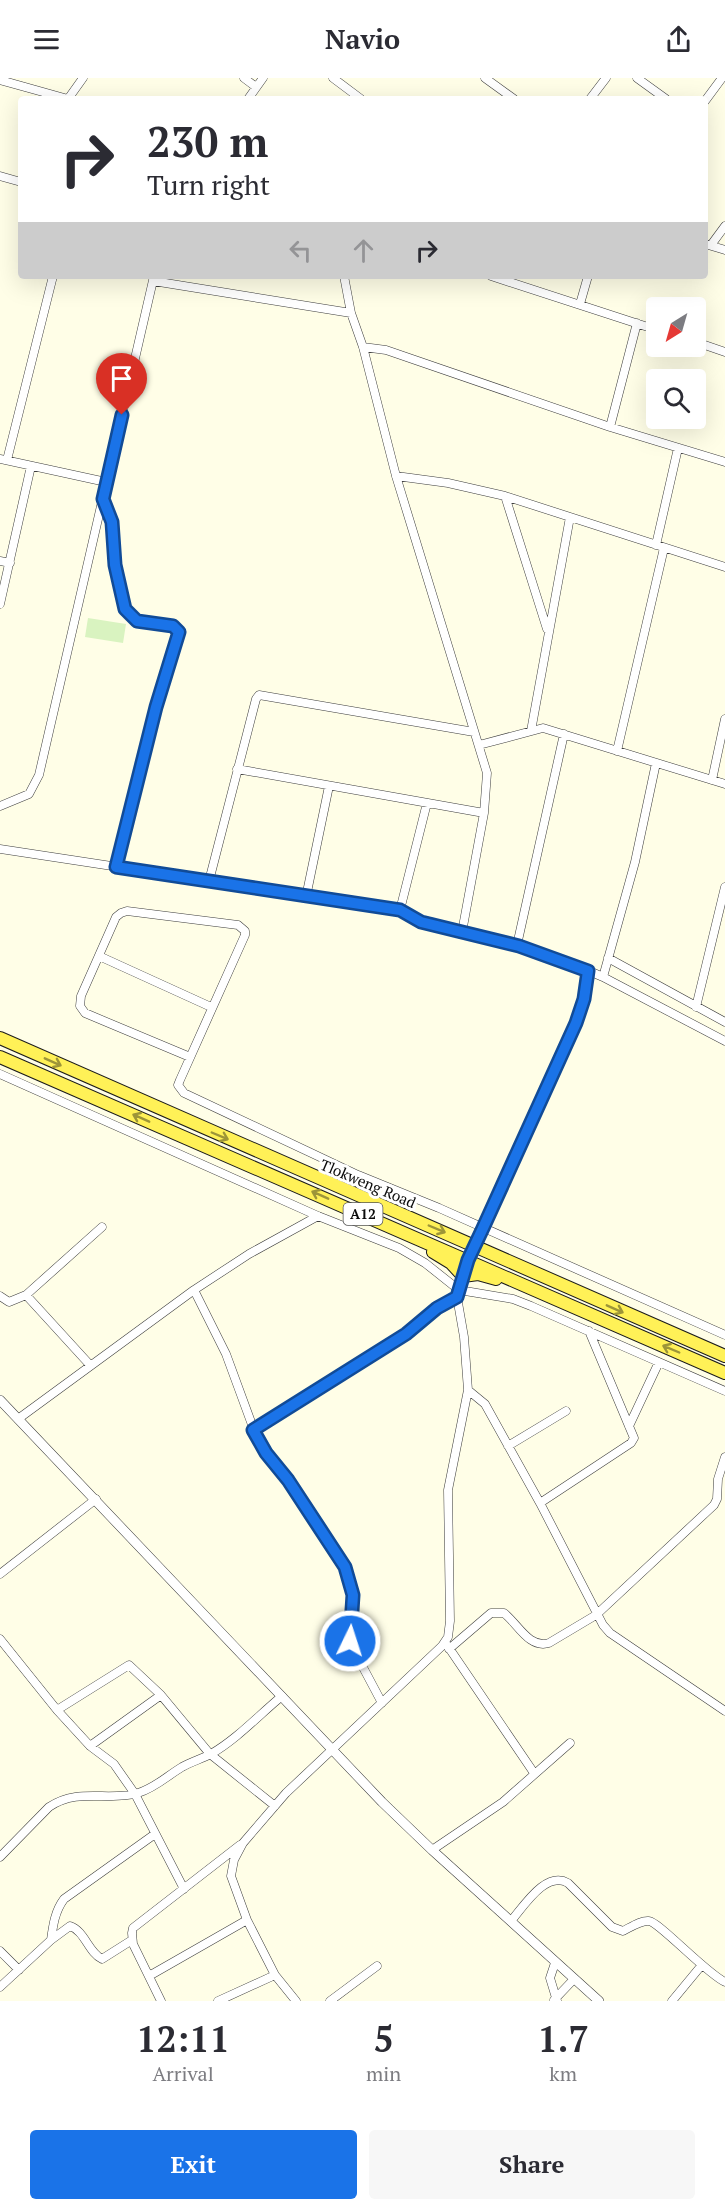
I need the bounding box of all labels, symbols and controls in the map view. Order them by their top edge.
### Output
text: Navio [325,21,400,57]
icon: menu [30,23,63,56]
icon: share [662,23,695,56]
text: 230 m [147,113,268,169]
icon: right [48,120,126,198]
text: Turn right [147,167,270,203]
icon: left [284,234,317,267]
icon: ahead [347,234,380,267]
icon: right [410,234,443,267]
north arrow [646,297,706,357]
map controls [646,297,706,429]
pin [96,353,147,415]
icon: arrive [105,362,138,395]
button: search [646,369,706,429]
one-way arrow [44,1057,62,1068]
one-way arrow [132,1112,150,1123]
one-way arrow [210,1131,228,1142]
street label: Tlokweng Road [318,1154,419,1212]
one-way arrow [311,1189,329,1200]
road number: A12 [344,1203,382,1225]
one-way arrow [428,1224,446,1235]
one-way arrow [606,1304,624,1315]
one-way arrow [663,1343,681,1355]
position arrow [318,1609,382,1673]
text: 12:11 [136,2015,230,2062]
text: 5 [374,2015,394,2062]
text: 1.7 [537,2015,589,2062]
text: Arrival [152,2060,214,2087]
text: min [366,2060,401,2087]
text: km [549,2060,577,2087]
button: Exit [30,2130,357,2199]
button: Share [369,2130,695,2199]

